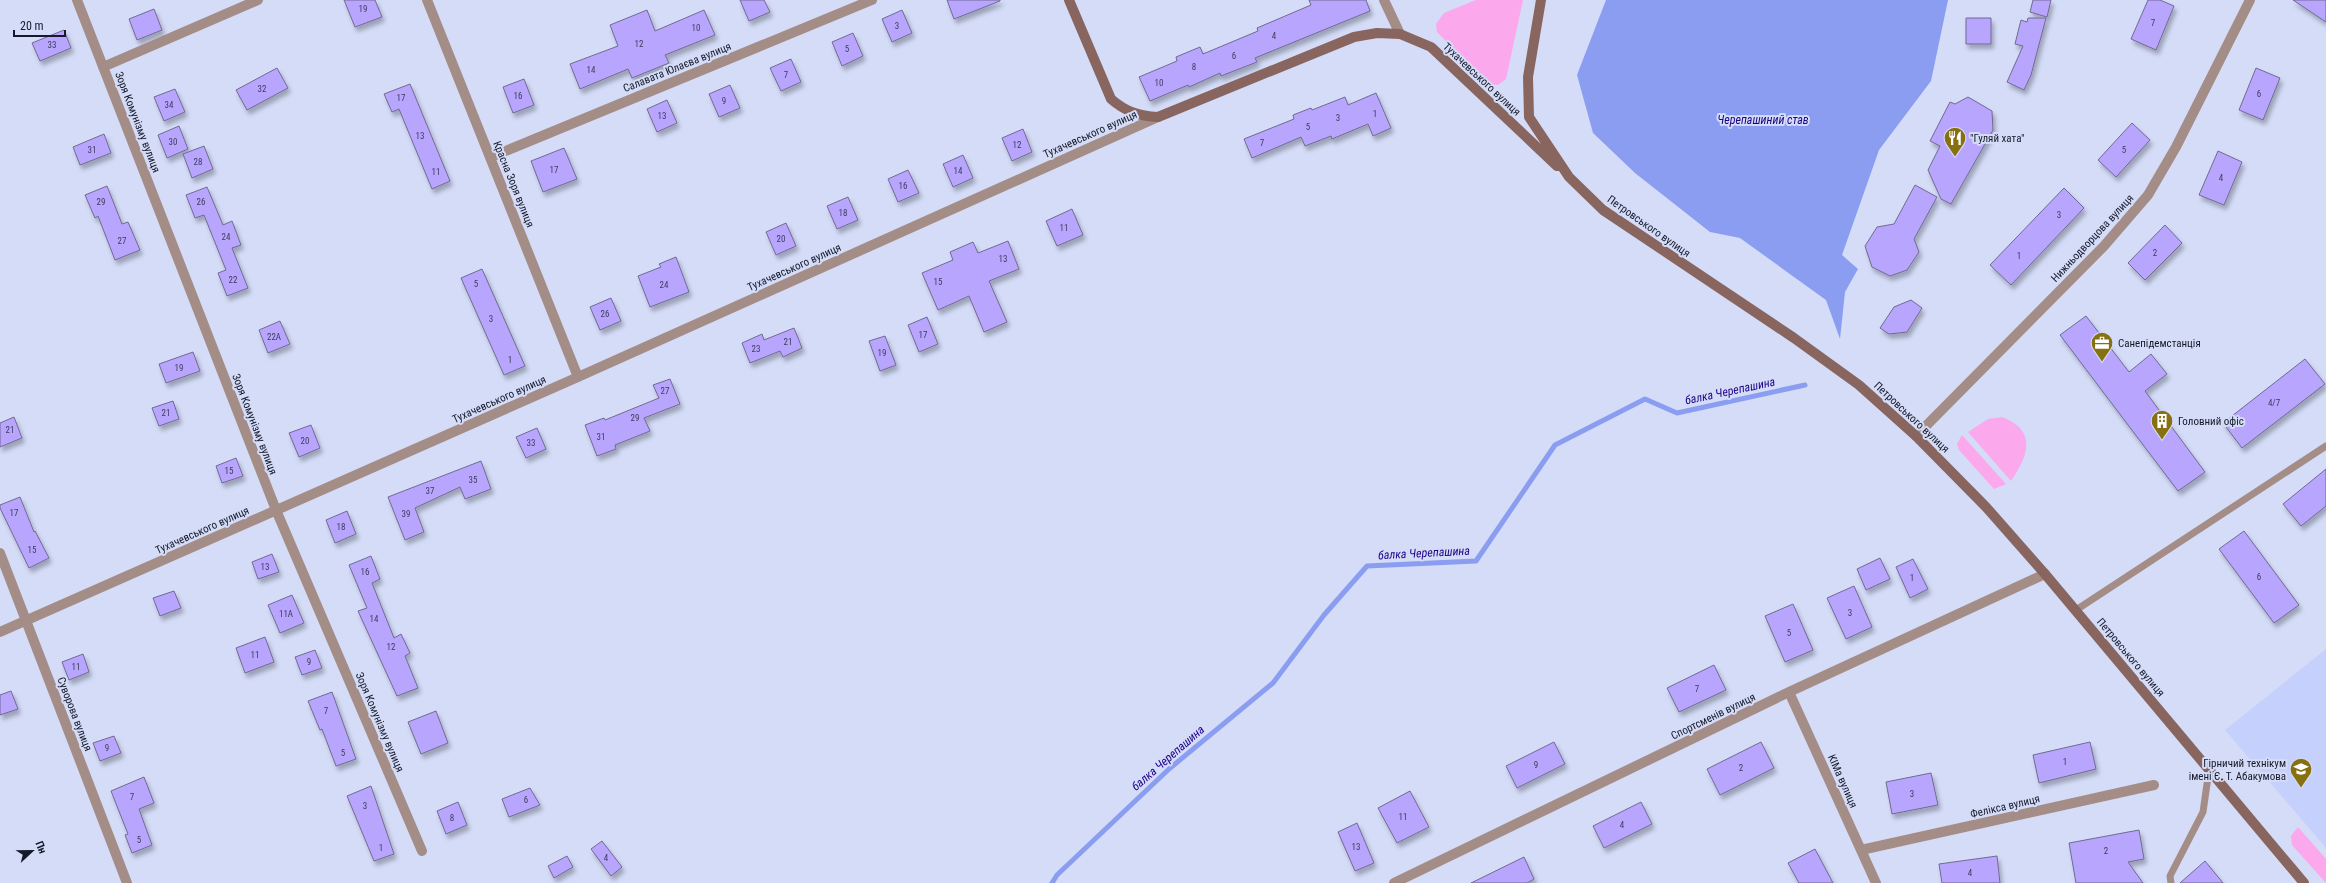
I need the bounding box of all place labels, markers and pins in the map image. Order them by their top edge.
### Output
restaurant icon: "Гуляй хата" [1942,125,1968,158]
place label: "Гуляй хата" [1970,132,2025,145]
office icon: Санепідемстанція [2089,330,2115,363]
place label: Санепідемстанція [2118,337,2201,350]
building icon: Головний офіс [2149,408,2175,441]
place label: Головний офіс [2178,415,2244,428]
school or university icon: Гірничий технікум імені Є. Т. Абакумова [2288,756,2314,789]
place label: Гірничий технікум імені Є. Т. Абакумова [2189,757,2286,783]

